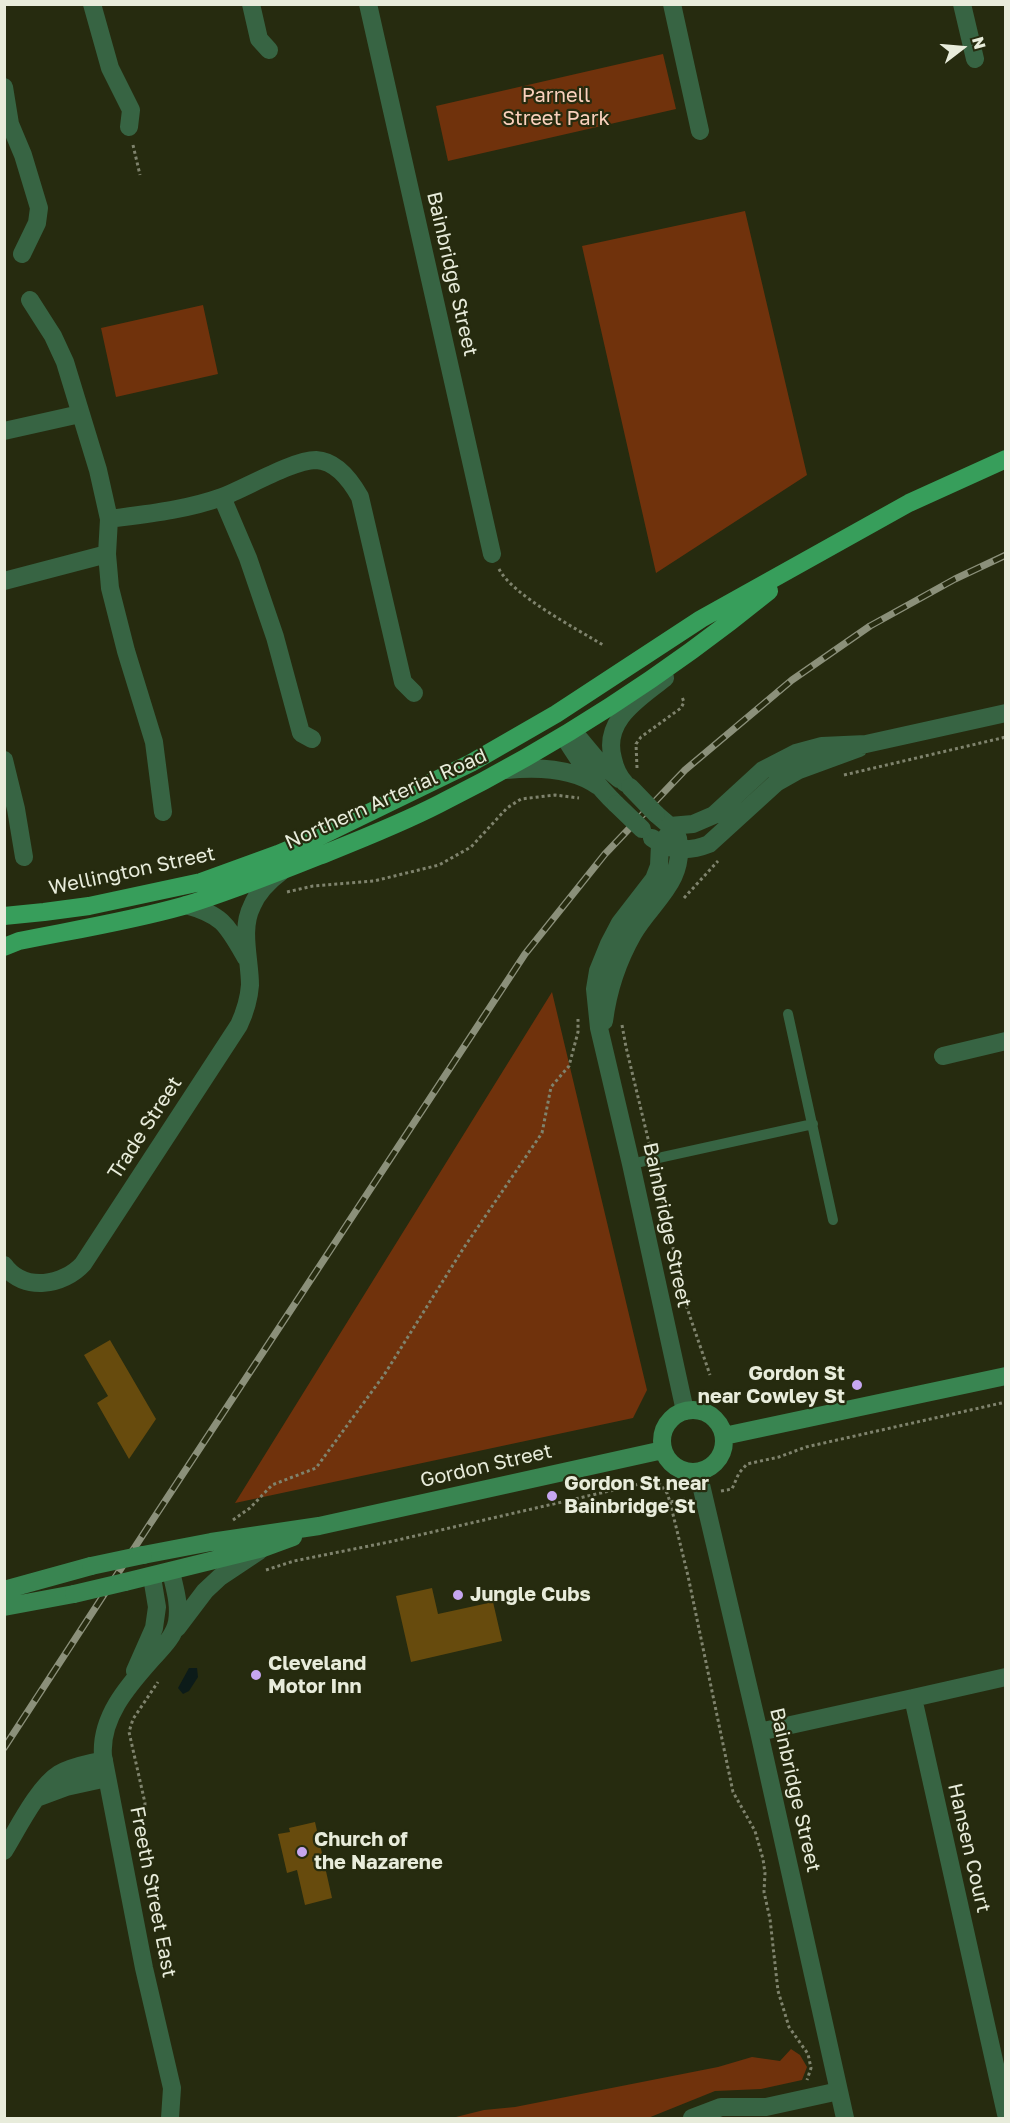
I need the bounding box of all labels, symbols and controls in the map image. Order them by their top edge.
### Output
north arrow [932,18,992,78]
text: N [968,34,991,52]
park label: Parnell Street Park [502,84,610,131]
street label: Bainbridge Street [421,189,483,359]
street label: Northern Arterial Road [281,744,491,854]
street label: Wellington Street [47,842,217,900]
street label: Trade Street [103,1072,187,1184]
street label: Bainbridge Street [638,1140,696,1310]
place label: Gordon St near Cowley St [698,1362,845,1409]
marker: Gordon St near Cowley St [850,1378,864,1392]
street label: Gordon Street [418,1439,554,1493]
place label: Gordon St near Bainbridge St [564,1472,709,1519]
marker: Gordon St near Bainbridge St [545,1489,559,1503]
place label: Jungle Cubs [470,1583,591,1607]
marker: Jungle Cubs [451,1588,465,1602]
place label: Cleveland Motor Inn [268,1652,366,1699]
marker: Cleveland Motor Inn [249,1668,263,1682]
street label: Bainbridge Street [764,1705,826,1875]
street label: Hansen Court [942,1781,996,1915]
street label: Freeth Street East [125,1804,181,1980]
place label: Church of the Nazarene [314,1828,443,1875]
marker: Church of the Nazarene [295,1845,309,1859]

